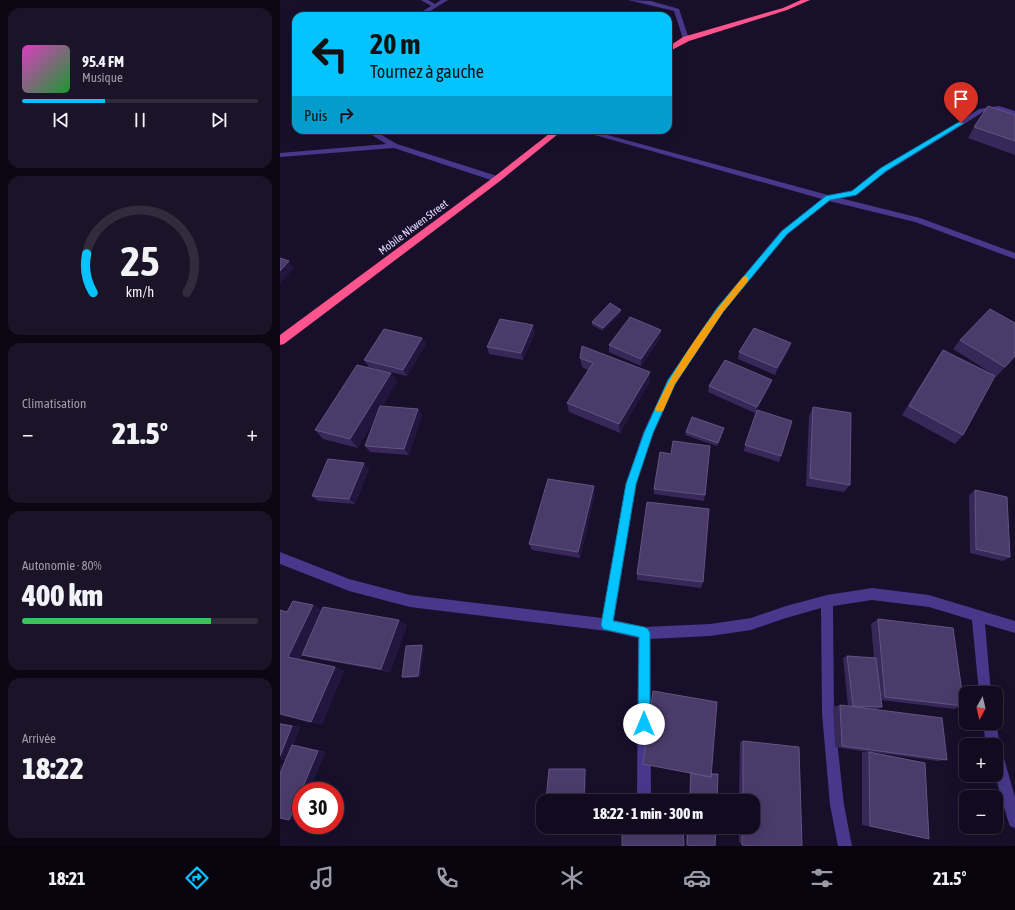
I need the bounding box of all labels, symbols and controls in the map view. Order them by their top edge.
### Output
icon: left [304,28,356,80]
text: 20 m [370,28,420,60]
text: 95.4 FM [82,53,124,70]
text: Tournez à gauche [370,61,484,82]
text: Musique [82,70,123,85]
pin [944,82,978,123]
icon: arrive [950,88,972,110]
icon: right [335,104,357,126]
text: Puis [304,107,327,124]
icon: previous [50,109,72,131]
icon: pause [129,109,151,131]
icon: next [208,109,230,131]
street label: Mobile Nkwen Street [376,197,450,257]
text: 25 [120,237,160,285]
text: km/h [126,284,154,300]
text: Climatisation [22,396,86,411]
text: 21.5° [112,416,168,450]
text: − [22,420,33,446]
text: + [247,420,258,446]
text: Autonomie · 80% [22,558,102,573]
text: 400 km [22,578,103,612]
north arrow [959,686,1003,730]
map controls [959,686,1003,834]
position arrow [623,703,665,745]
text: Arrivée [22,731,56,746]
button: + [959,738,1003,782]
text: 18:22 [22,751,84,785]
speed limit sign: 30 [292,782,344,834]
button: − [959,790,1003,834]
text: 18:22 · 1 min · 300 m [593,805,703,822]
icon: directions [183,864,211,892]
icon: music [308,864,336,892]
icon: phone [433,864,461,892]
icon: climate [558,864,586,892]
icon: car [683,864,711,892]
icon: filters [808,864,836,892]
text: 18:21 [49,868,86,889]
text: 21.5° [933,868,966,889]

